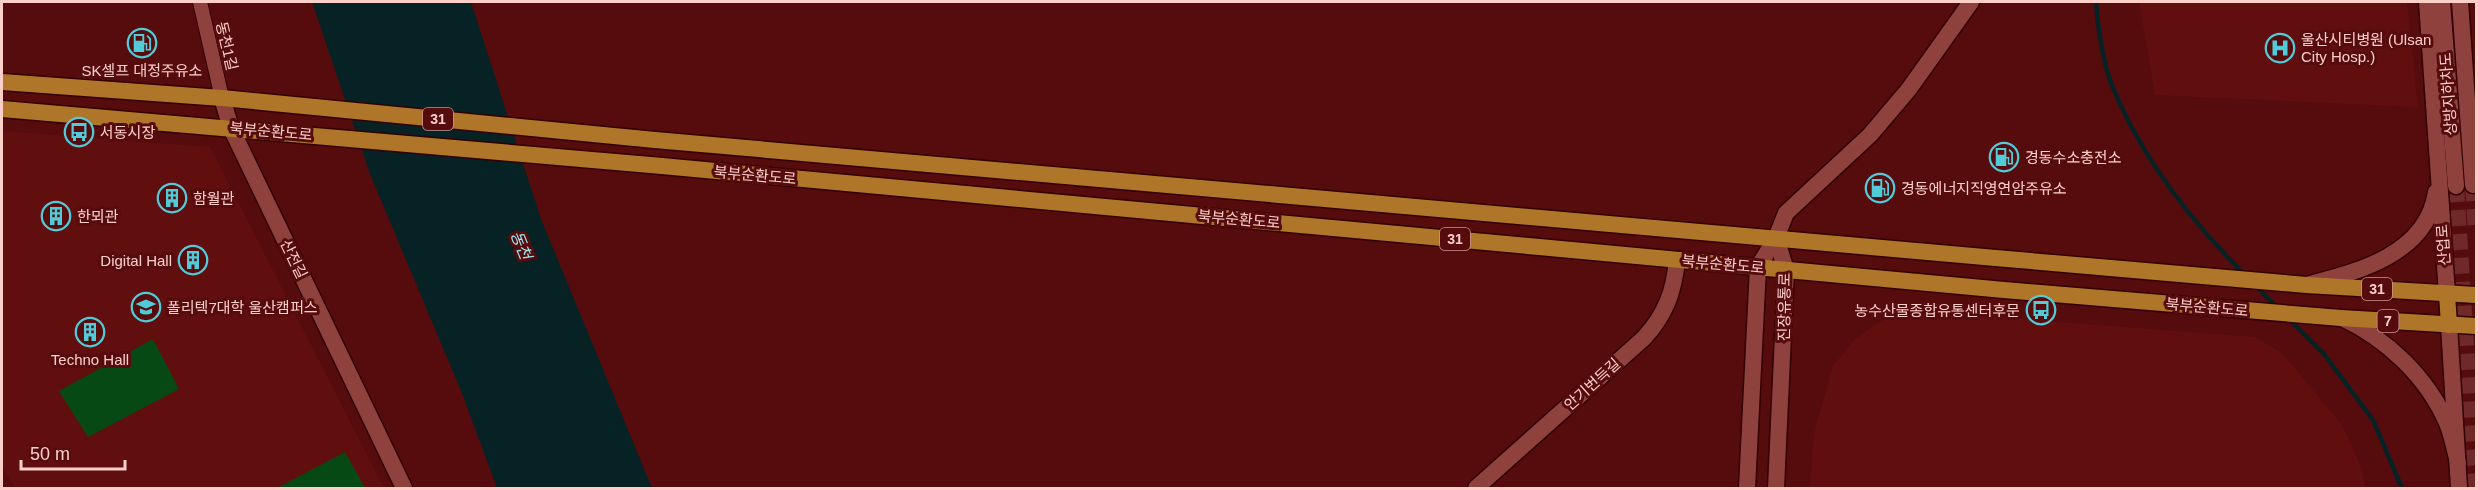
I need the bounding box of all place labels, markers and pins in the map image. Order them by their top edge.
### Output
fuel station icon: SK셀프 대정주유소 [126,27,158,59]
place label: 울산시티병원 (Ulsan City Hosp.) [2301,31,2431,65]
hospital icon: 울산시티병원 (Ulsan City Hosp.) [2264,32,2296,64]
place label: SK셀프 대정주유소 [82,62,203,79]
bus stop icon: 서동시장 [63,116,95,148]
place label: 서동시장 [100,124,155,141]
fuel station icon: 경동수소충전소 [1988,141,2020,173]
place label: 경동수소충전소 [2025,149,2122,166]
fuel station icon: 경동에너지직영연암주유소 [1864,172,1896,204]
place label: 경동에너지직영연암주유소 [1901,180,2067,197]
building icon: 함월관 [156,182,188,214]
place label: 함월관 [193,190,235,207]
building icon: 한뫼관 [40,200,72,232]
place label: 한뫼관 [77,208,119,225]
building icon: Digital Hall [177,244,209,276]
place label: Digital Hall [100,252,172,269]
school or university icon: 폴리텍7대학 울산캠퍼스 [130,291,162,323]
bus stop icon: 농수산물종합유통센터후문 [2025,294,2057,326]
place label: 폴리텍7대학 울산캠퍼스 [167,299,318,316]
place label: 농수산물종합유통센터후문 [1854,302,2020,319]
building icon: Techno Hall [74,316,106,348]
place label: Techno Hall [51,351,129,368]

